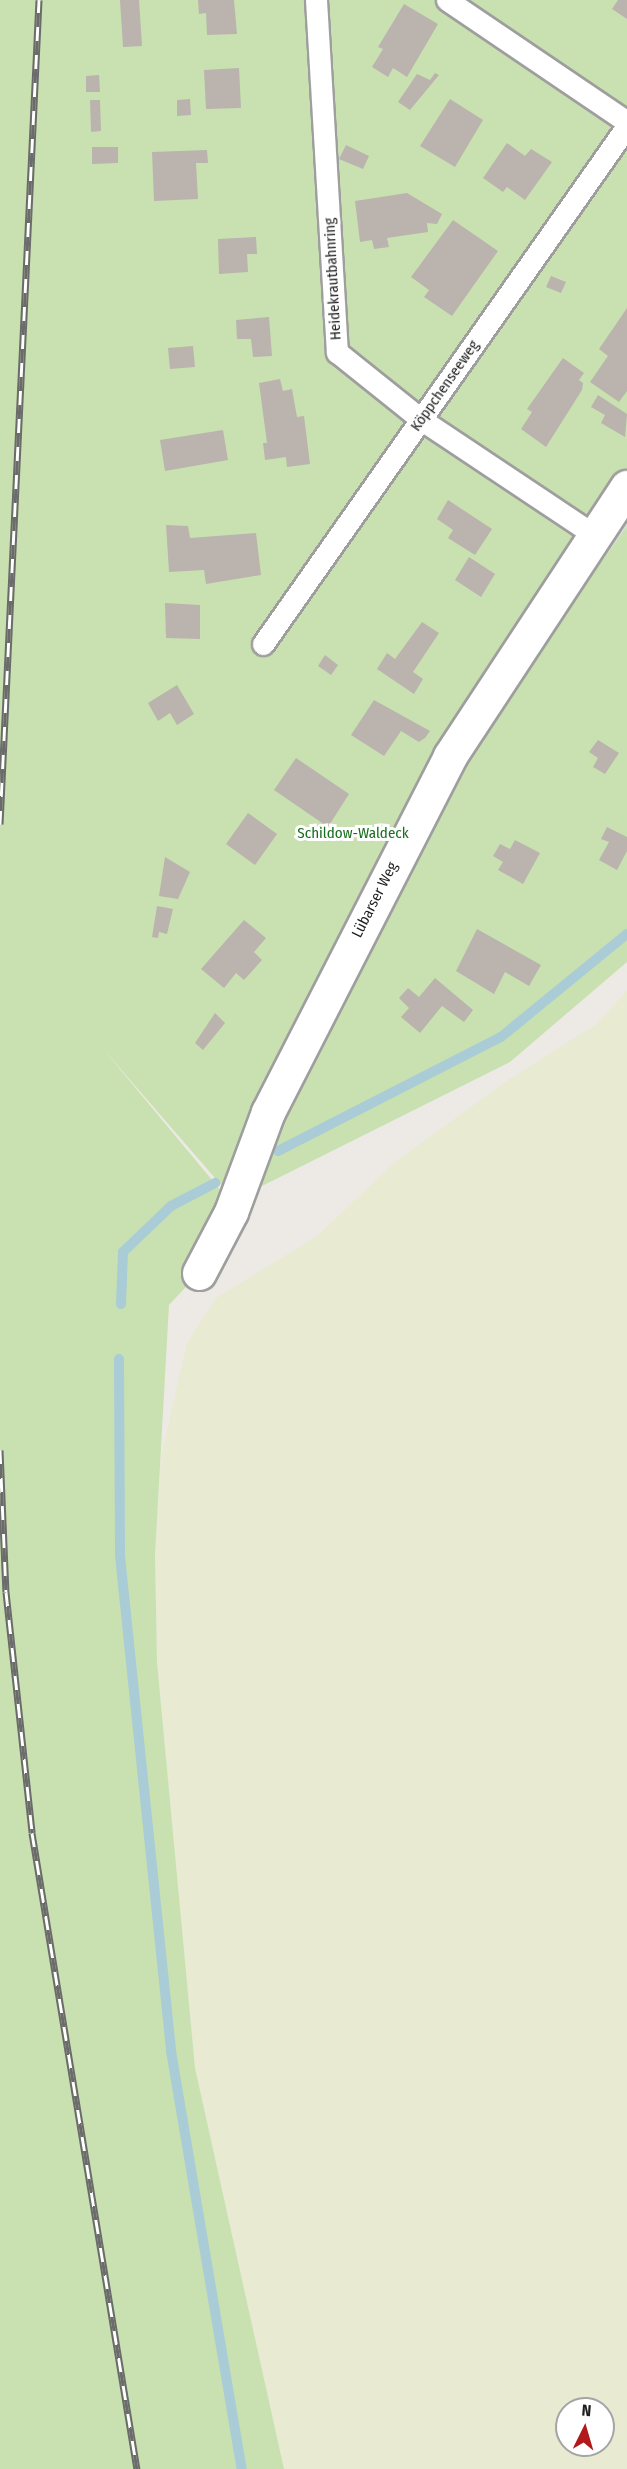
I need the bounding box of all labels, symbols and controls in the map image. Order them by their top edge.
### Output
street label: Heidekrautbahnring [321,217,345,341]
street label: Köppchenseeweg [407,337,483,435]
park label: Schildow-Waldeck [297,825,409,843]
street label: Lübarser Weg [348,859,402,941]
north arrow [555,2397,615,2457]
text: N [581,2401,592,2420]

